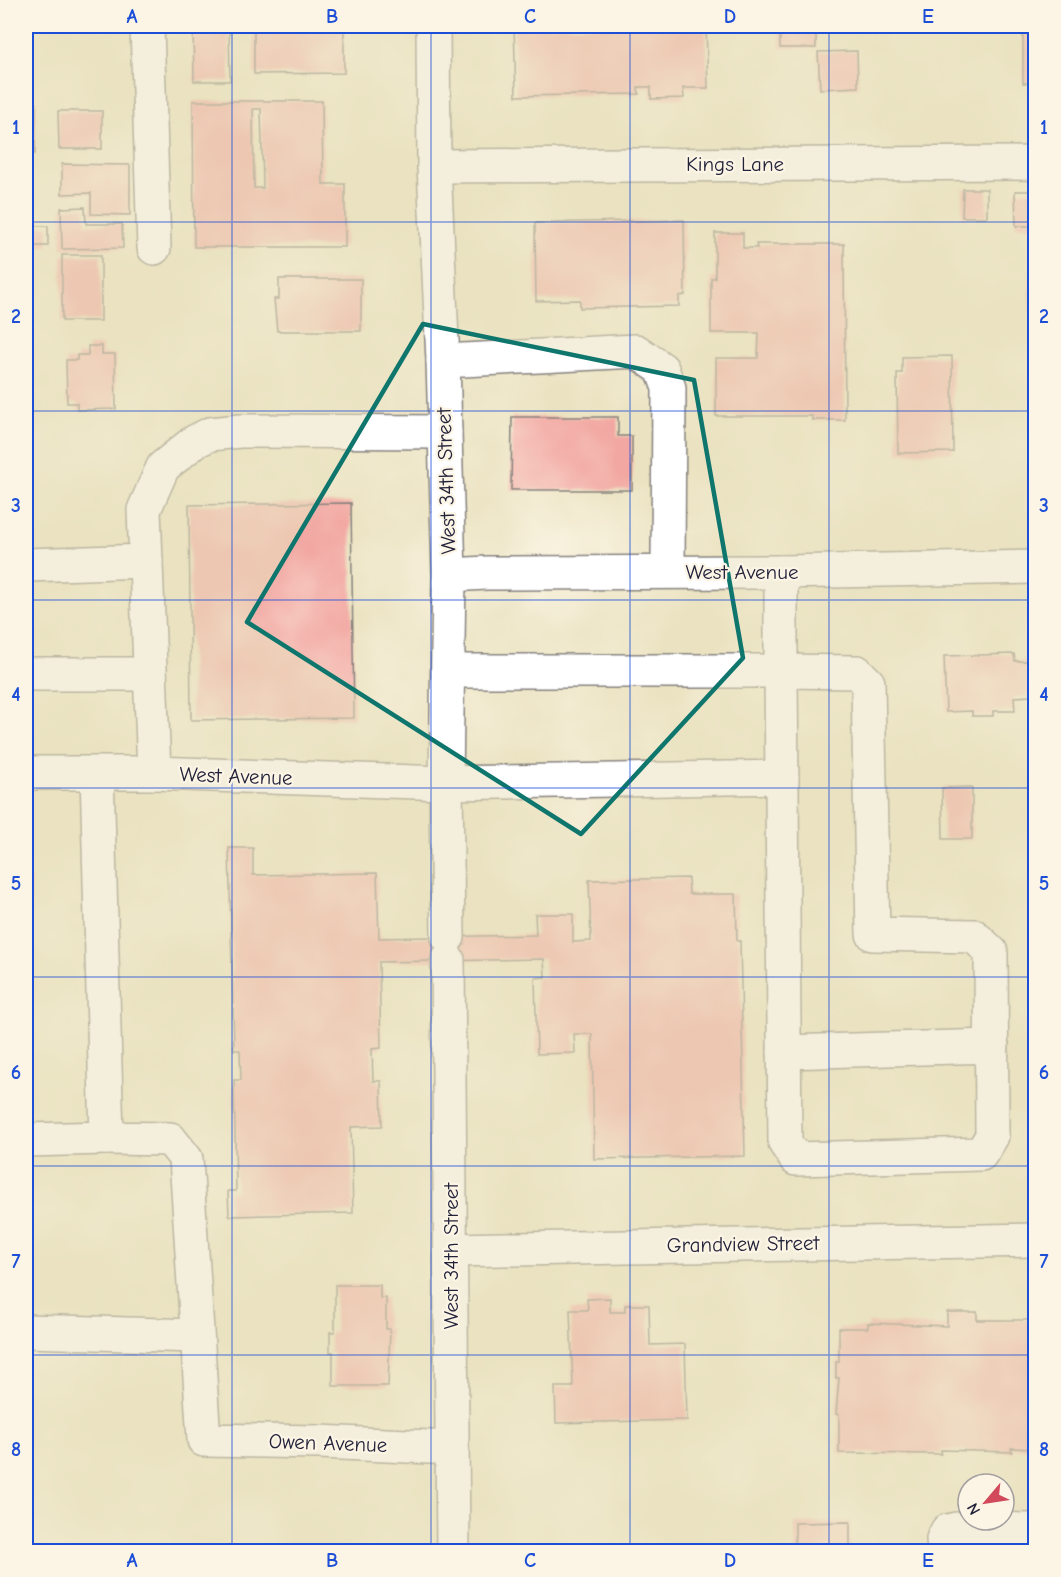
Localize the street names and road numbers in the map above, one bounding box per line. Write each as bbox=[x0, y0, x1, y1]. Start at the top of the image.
street label: Kings Lane bbox=[686, 152, 784, 176]
street label: West 34th Street bbox=[431, 406, 461, 555]
street label: West Avenue bbox=[685, 560, 799, 584]
street label: West Avenue bbox=[179, 762, 293, 790]
street label: West 34th Street bbox=[439, 1182, 463, 1329]
street label: Grandview Street bbox=[666, 1231, 821, 1257]
street label: Owen Avenue bbox=[268, 1429, 388, 1457]

